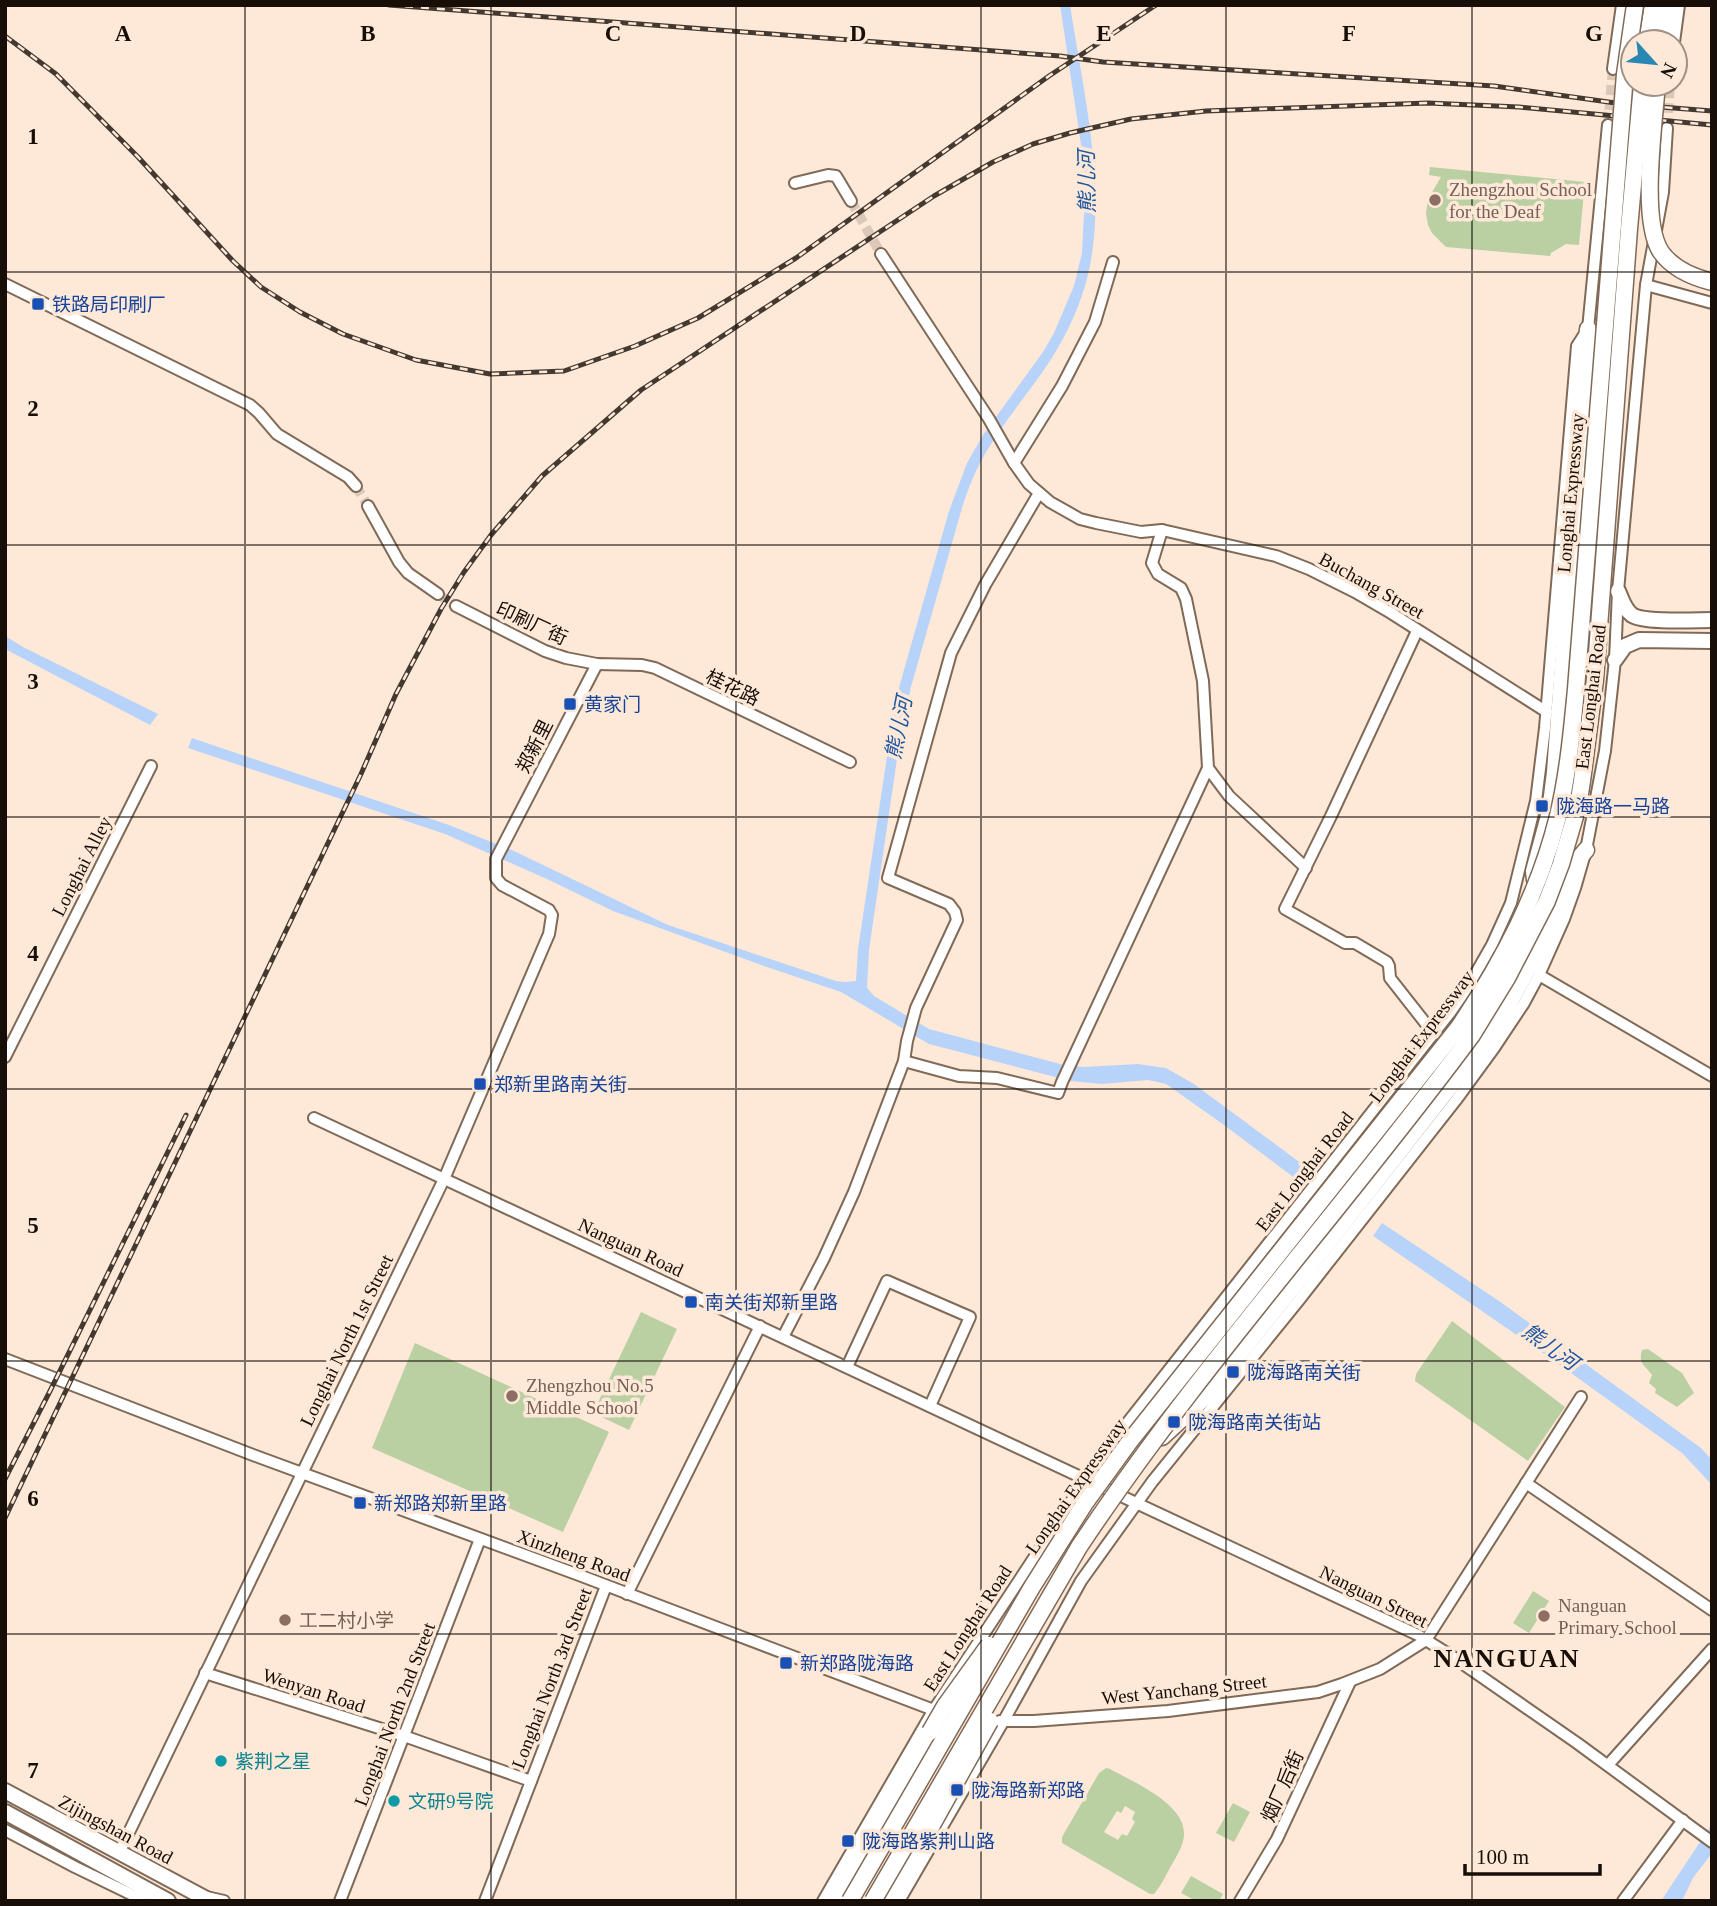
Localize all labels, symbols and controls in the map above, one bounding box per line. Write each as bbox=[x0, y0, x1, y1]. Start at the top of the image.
text: A bbox=[115, 21, 132, 46]
text: B bbox=[360, 21, 376, 46]
text: C bbox=[605, 21, 621, 46]
text: D bbox=[850, 21, 866, 46]
text: E bbox=[1096, 21, 1112, 46]
text: F bbox=[1342, 21, 1356, 46]
text: G bbox=[1585, 21, 1603, 46]
north arrow bbox=[1619, 28, 1689, 98]
text: N bbox=[1656, 60, 1681, 82]
text: 1 bbox=[27, 124, 39, 149]
water label: 熊儿河 bbox=[1074, 146, 1100, 214]
place label: Zhengzhou School for the Deaf bbox=[1449, 179, 1592, 222]
marker: Zhengzhou School for the Deaf bbox=[1427, 192, 1443, 208]
place label: 铁路局印刷厂 bbox=[52, 294, 166, 315]
marker: 铁路局印刷厂 bbox=[30, 296, 46, 312]
text: 2 bbox=[27, 396, 39, 421]
street label: Longhai Expressway bbox=[1553, 412, 1588, 574]
street label: Buchang Street bbox=[1316, 548, 1428, 623]
street label: 印刷厂街 bbox=[493, 598, 571, 649]
street label: East Longhai Road bbox=[1571, 623, 1610, 771]
street label: 桂花路 bbox=[703, 666, 763, 709]
text: 3 bbox=[27, 669, 39, 694]
water label: 熊儿河 bbox=[881, 691, 918, 761]
place label: 黄家门 bbox=[584, 694, 641, 715]
marker: 黄家门 bbox=[562, 696, 578, 712]
street label: 郑新里 bbox=[512, 716, 557, 776]
place label: 陇海路一马路 bbox=[1556, 796, 1670, 817]
marker: 陇海路一马路 bbox=[1534, 798, 1550, 814]
street label: Longhai Alley bbox=[47, 812, 116, 920]
text: 4 bbox=[27, 941, 39, 966]
street label: Longhai Expressway bbox=[1365, 966, 1478, 1106]
place label: 郑新里路南关街 bbox=[494, 1074, 627, 1095]
marker: 郑新里路南关街 bbox=[472, 1076, 488, 1092]
street label: East Longhai Road bbox=[1251, 1107, 1358, 1235]
text: 5 bbox=[27, 1213, 39, 1238]
street label: Nanguan Road bbox=[575, 1214, 687, 1281]
street label: Longhai North 1st Street bbox=[296, 1250, 397, 1429]
place label: 南关街郑新里路 bbox=[705, 1292, 838, 1313]
marker: 南关街郑新里路 bbox=[683, 1294, 699, 1310]
water label: 熊儿河 bbox=[1517, 1319, 1586, 1378]
place label: 陇海路南关街 bbox=[1247, 1362, 1361, 1383]
marker: 陇海路南关街 bbox=[1225, 1364, 1241, 1380]
place label: Zhengzhou No.5 Middle School bbox=[526, 1375, 654, 1418]
marker: Zhengzhou No.5 Middle School bbox=[504, 1388, 520, 1404]
place label: 陇海路南关街站 bbox=[1188, 1412, 1321, 1433]
street label: Longhai Expressway bbox=[1021, 1414, 1130, 1558]
marker: 陇海路南关街站 bbox=[1166, 1414, 1182, 1430]
text: 6 bbox=[27, 1486, 39, 1511]
place label: 新郑路郑新里路 bbox=[374, 1493, 507, 1514]
marker: 新郑路郑新里路 bbox=[352, 1495, 368, 1511]
street label: Xinzheng Road bbox=[514, 1525, 634, 1586]
street label: East Longhai Road bbox=[919, 1561, 1016, 1695]
street label: Nanguan Street bbox=[1316, 1561, 1432, 1632]
street label: Longhai North 3rd Street bbox=[507, 1584, 596, 1771]
place label: Nanguan Primary School bbox=[1558, 1595, 1677, 1638]
marker: Nanguan Primary School bbox=[1536, 1608, 1552, 1624]
place label: 工二村小学 bbox=[299, 1610, 394, 1631]
marker: 工二村小学 bbox=[277, 1612, 293, 1628]
street label: Longhai North 2nd Street bbox=[350, 1619, 439, 1809]
district label: NANGUAN bbox=[1434, 1644, 1580, 1673]
place label: 新郑路陇海路 bbox=[800, 1653, 914, 1674]
marker: 新郑路陇海路 bbox=[778, 1655, 794, 1671]
street label: Wenyan Road bbox=[260, 1664, 368, 1717]
street label: West Yanchang Street bbox=[1101, 1670, 1268, 1709]
street label: 烟厂后街 bbox=[1257, 1747, 1308, 1825]
place label: 紫荆之星 bbox=[235, 1751, 311, 1772]
marker: 紫荆之星 bbox=[213, 1753, 229, 1769]
text: 7 bbox=[27, 1758, 39, 1783]
place label: 陇海路新郑路 bbox=[971, 1780, 1085, 1801]
marker: 陇海路新郑路 bbox=[949, 1782, 965, 1798]
street label: Zijingshan Road bbox=[55, 1791, 177, 1869]
place label: 文研9号院 bbox=[408, 1791, 494, 1812]
marker: 文研9号院 bbox=[386, 1793, 402, 1809]
place label: 陇海路紫荆山路 bbox=[862, 1831, 995, 1852]
scale bar bbox=[1465, 1832, 1600, 1876]
marker: 陇海路紫荆山路 bbox=[840, 1833, 856, 1849]
text: 100 m bbox=[1476, 1845, 1529, 1869]

